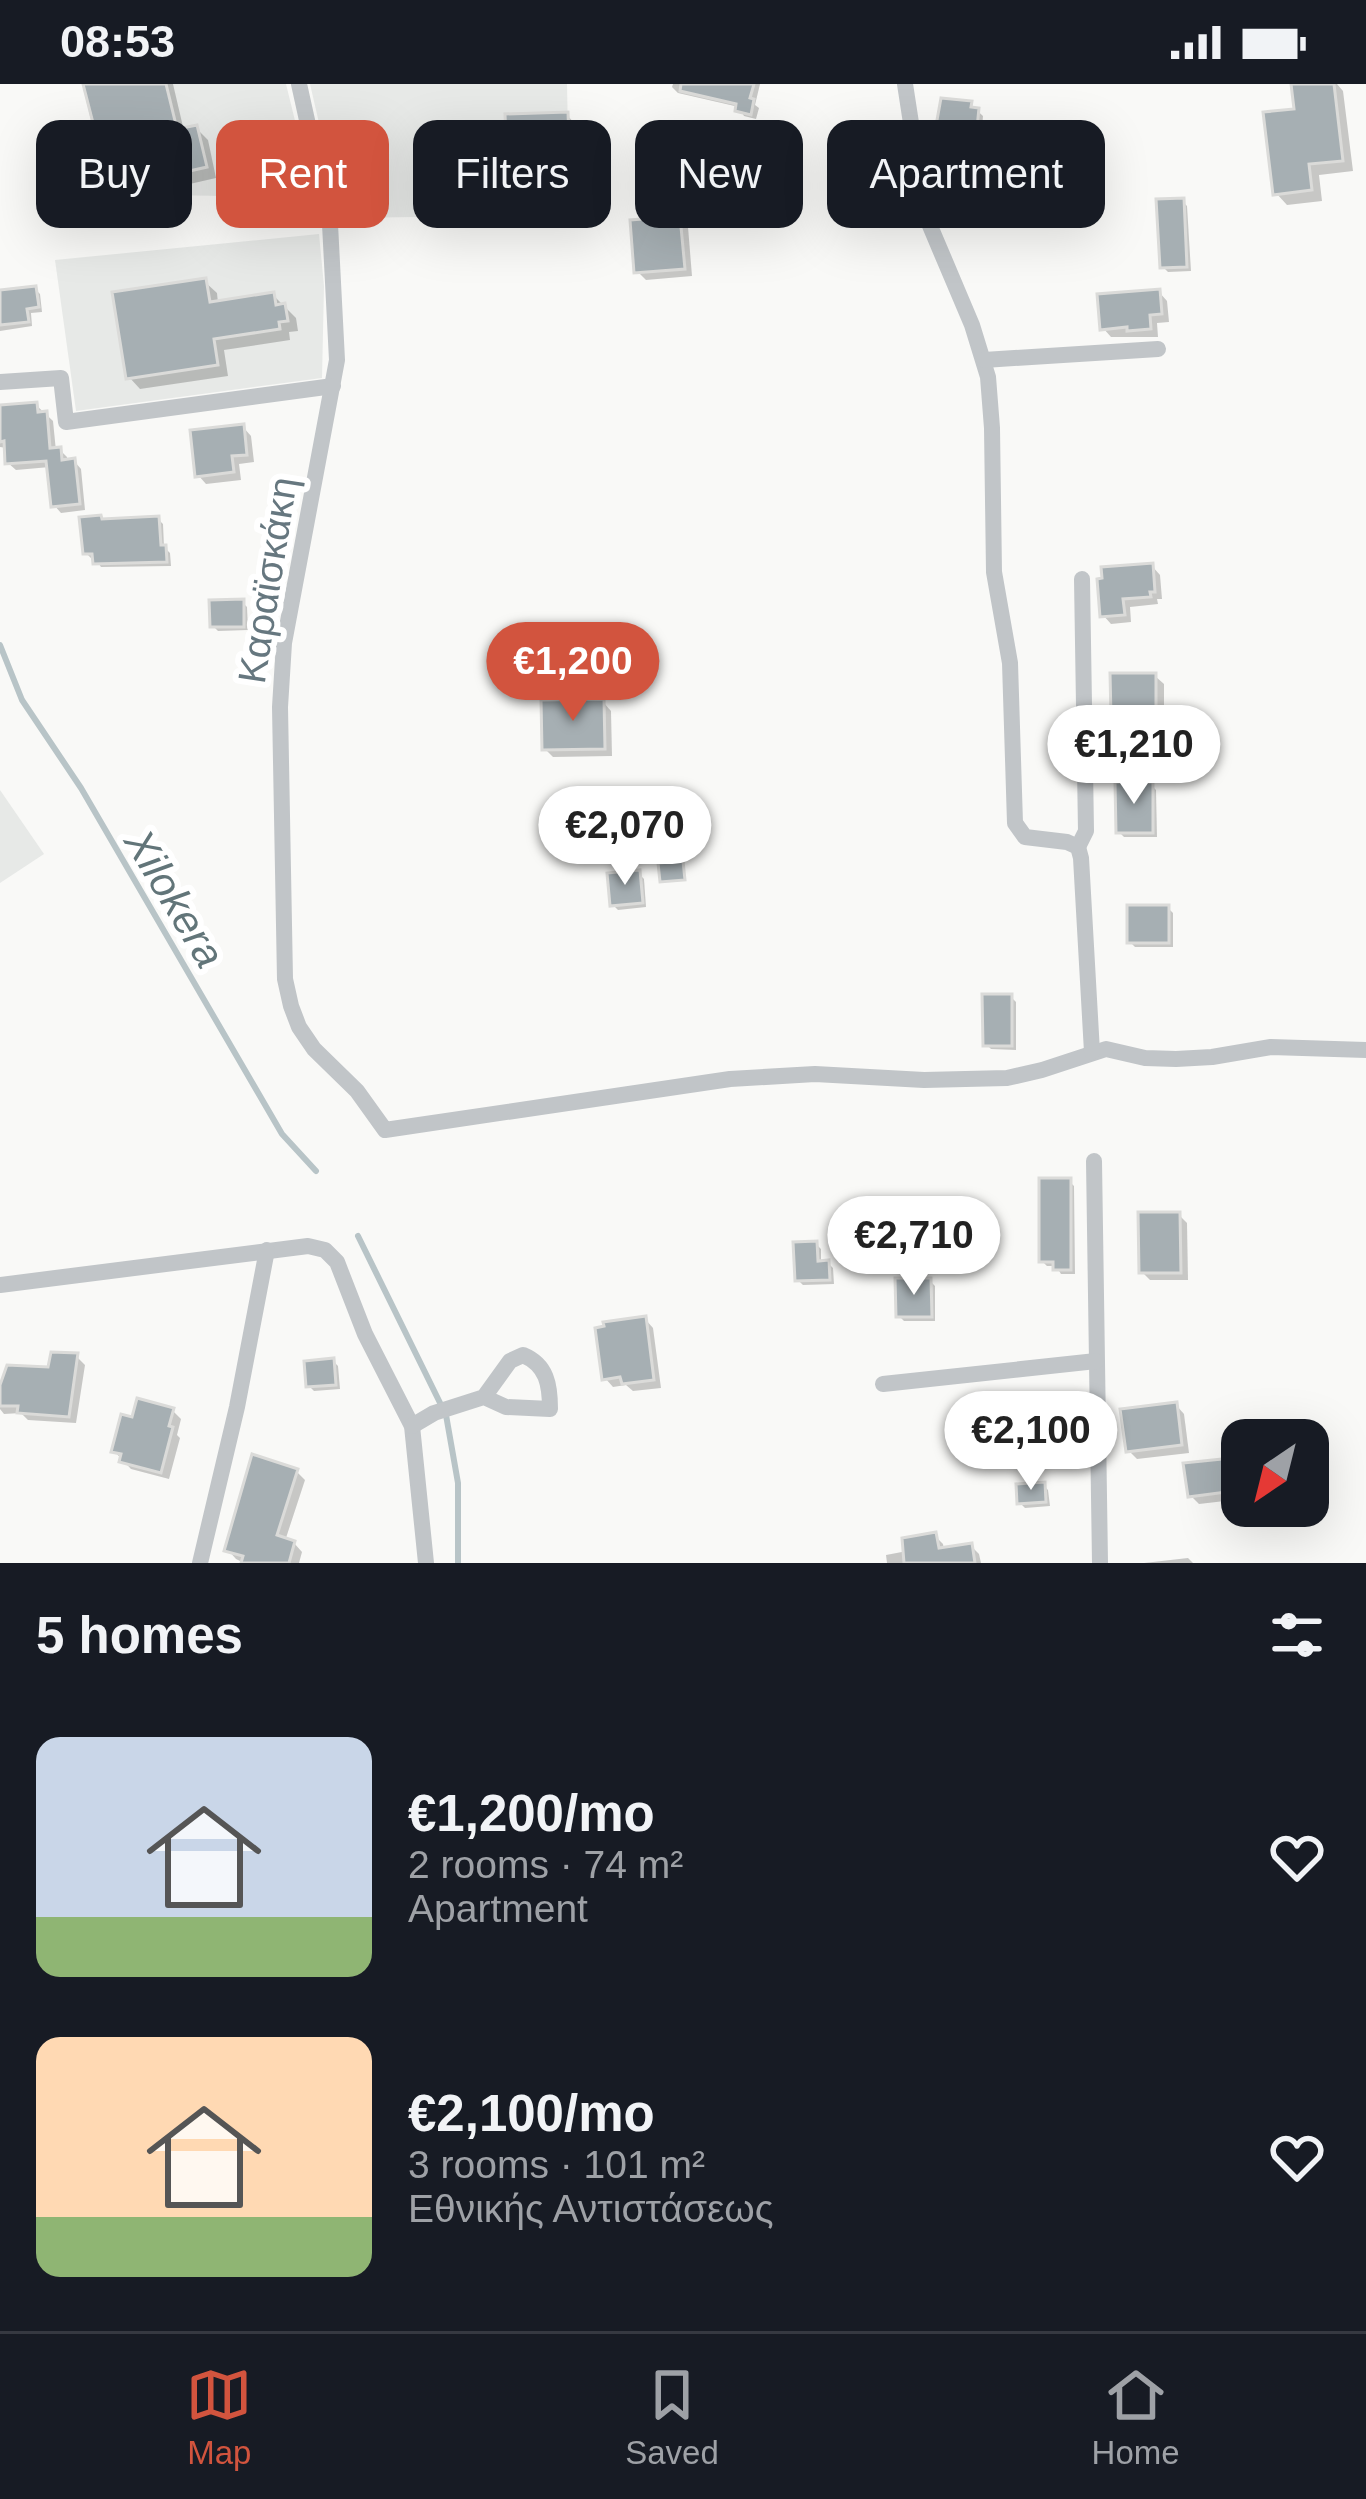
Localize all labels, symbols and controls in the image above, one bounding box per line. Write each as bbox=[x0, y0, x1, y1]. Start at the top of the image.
text: 08:53 bbox=[60, 16, 175, 67]
chip: Buy bbox=[36, 120, 192, 228]
chip: Rent bbox=[216, 120, 389, 228]
chip: Filters bbox=[413, 120, 611, 228]
chip: New bbox=[635, 120, 803, 228]
chip: Apartment bbox=[827, 120, 1105, 228]
street label: Καραϊσκάκη bbox=[230, 474, 305, 686]
pin: €1,200 bbox=[475, 622, 671, 724]
text: €1,200 bbox=[513, 639, 633, 682]
pin: €1,210 bbox=[1036, 705, 1232, 807]
text: €1,210 bbox=[1074, 722, 1194, 765]
pin: €2,070 bbox=[527, 786, 723, 888]
text: €2,070 bbox=[565, 803, 685, 846]
water label: Xilokera bbox=[115, 820, 234, 975]
pin: €2,710 bbox=[816, 1196, 1012, 1298]
text: €2,710 bbox=[854, 1213, 974, 1256]
pin: €2,100 bbox=[933, 1391, 1129, 1493]
text: €2,100 bbox=[971, 1408, 1091, 1451]
north arrow bbox=[1221, 1419, 1329, 1527]
map controls bbox=[1221, 1419, 1329, 1527]
icon: filters bbox=[1264, 1602, 1330, 1668]
text: 5 homes bbox=[36, 1607, 243, 1664]
icon: home bbox=[132, 1785, 276, 1929]
text: €1,200/mo bbox=[408, 1785, 655, 1842]
icon: heart bbox=[1264, 1824, 1330, 1890]
text: 2 rooms · 74 m² bbox=[408, 1843, 683, 1886]
text: Apartment bbox=[408, 1887, 588, 1930]
icon: home bbox=[132, 2085, 276, 2229]
text: €2,100/mo bbox=[408, 2085, 655, 2142]
icon: heart bbox=[1264, 2124, 1330, 2190]
text: 3 rooms · 101 m² bbox=[408, 2143, 705, 2186]
text: Εθνικής Αντιστάσεως bbox=[408, 2187, 774, 2230]
tab: Map bbox=[186, 2362, 252, 2472]
tab: Saved bbox=[625, 2362, 719, 2472]
tab: Home bbox=[1092, 2362, 1180, 2472]

